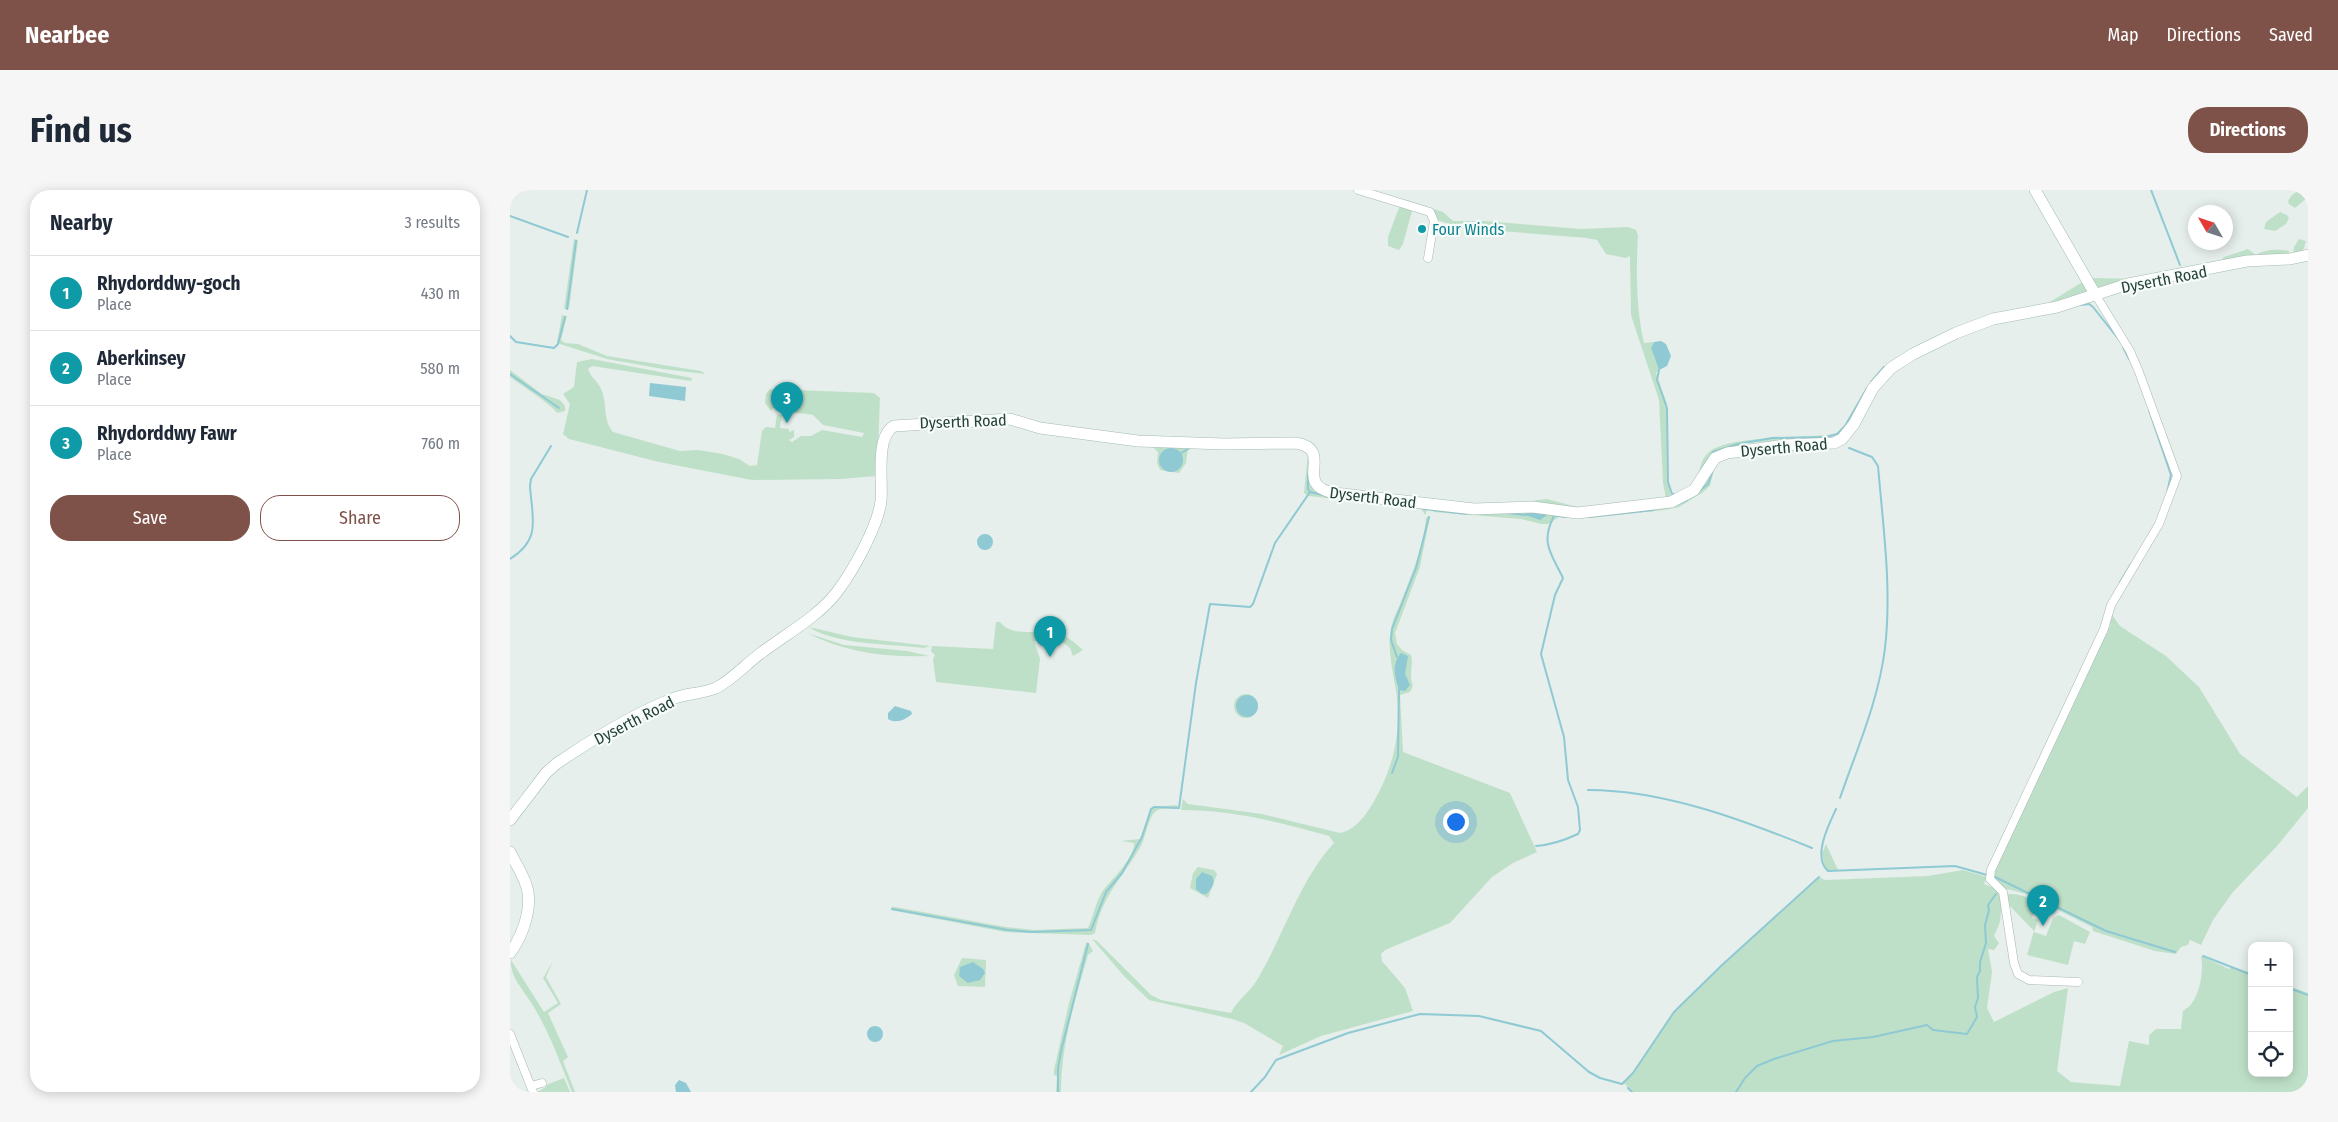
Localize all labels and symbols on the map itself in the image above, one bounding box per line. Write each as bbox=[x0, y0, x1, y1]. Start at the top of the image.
north arrow bbox=[2188, 205, 2233, 250]
place label: Four Winds bbox=[1432, 220, 1505, 239]
marker: Four Winds bbox=[1416, 223, 1428, 235]
street label: Dyserth Road bbox=[2119, 262, 2209, 297]
pin: 3 bbox=[771, 382, 803, 423]
street label: Dyserth Road bbox=[919, 410, 1007, 433]
street label: Dyserth Road bbox=[1740, 434, 1828, 461]
street label: Dyserth Road bbox=[1328, 483, 1417, 512]
pin: 1 bbox=[1034, 616, 1066, 657]
street label: Dyserth Road bbox=[591, 692, 677, 749]
your location bbox=[1443, 809, 1469, 835]
pin: 2 bbox=[2027, 885, 2059, 926]

